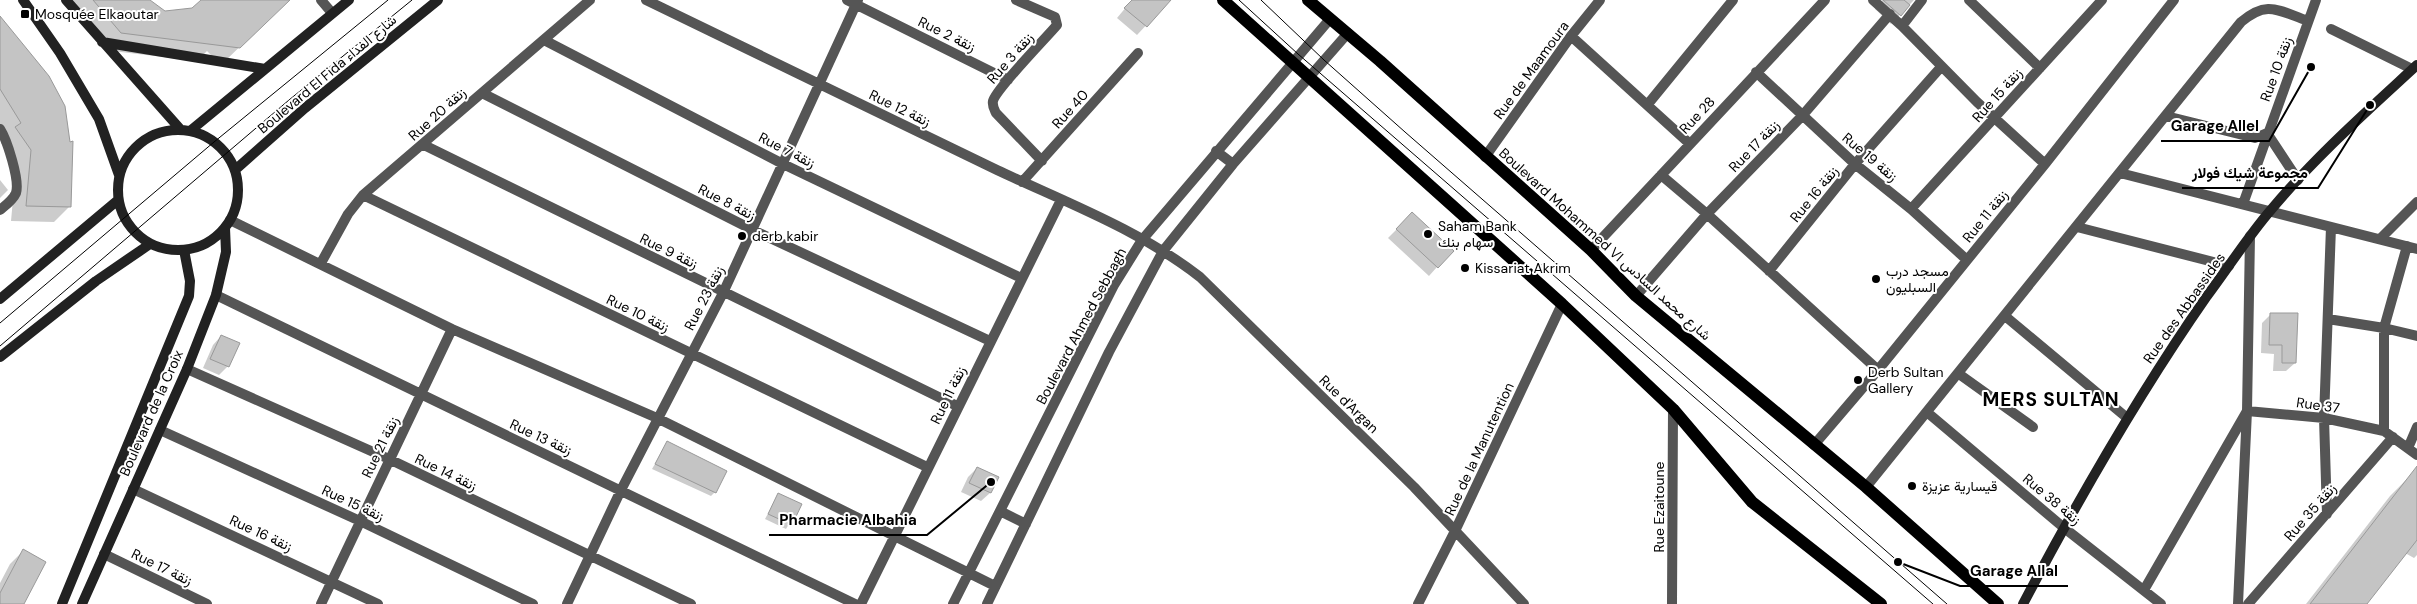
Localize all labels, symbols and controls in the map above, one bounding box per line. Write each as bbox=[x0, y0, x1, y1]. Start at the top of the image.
place label: Mosquée Elkaoutar bbox=[35, 5, 159, 23]
marker: Mosquée Elkaoutar bbox=[19, 8, 31, 20]
street label: Boulevard El Fida شارع الفداء bbox=[254, 11, 401, 139]
street label: Rue 2 زنقة bbox=[915, 12, 979, 56]
street label: Rue de Maamoura bbox=[1489, 17, 1573, 123]
street label: Rue 3 زنقة bbox=[983, 29, 1037, 87]
street label: Rue 10 زنقة bbox=[2256, 34, 2296, 104]
street label: Rue 15 زنقة bbox=[1968, 64, 2026, 126]
street label: Rue 20 زنقة bbox=[404, 83, 470, 145]
street label: Rue 12 زنقة bbox=[866, 85, 934, 131]
street label: Rue 40 bbox=[1048, 86, 1092, 132]
street label: Rue 28 bbox=[1675, 93, 1719, 137]
callout: Garage Allel bbox=[2161, 111, 2269, 141]
street label: Rue 17 زنقة bbox=[1725, 116, 1783, 176]
text: Garage Allel bbox=[2171, 116, 2259, 136]
street label: Rue 7 زنقة bbox=[756, 128, 819, 172]
street label: Rue 19 زنقة bbox=[1839, 129, 1902, 186]
street label: Boulevard Mohammed VI شارع محمد السادس bbox=[1494, 144, 1715, 346]
callout: مجموعة شيك فولار bbox=[2182, 158, 2318, 188]
street label: Rue 16 زنقة bbox=[1786, 162, 1842, 226]
text: مجموعة شيك فولار bbox=[2191, 163, 2308, 183]
street label: Rue 8 زنقة bbox=[695, 180, 759, 224]
street label: Rue 11 زنقة bbox=[1958, 186, 2012, 246]
place label: Saham Bank سهام بنك bbox=[1438, 217, 1517, 251]
place label: derb kabir bbox=[752, 227, 818, 245]
marker: Saham Bank سهام بنك bbox=[1422, 228, 1434, 240]
street label: Rue 9 زنقة bbox=[637, 229, 701, 273]
marker: derb kabir bbox=[736, 230, 748, 242]
street label: Boulevard Ahmed Sebbagh bbox=[1032, 245, 1130, 407]
street label: Rue des Abbassides bbox=[2139, 249, 2229, 367]
place label: Kissariat Akrim bbox=[1475, 259, 1571, 277]
street label: Rue 23 زنقة bbox=[680, 262, 728, 333]
marker: Kissariat Akrim bbox=[1459, 262, 1471, 274]
place label: مسجد درب السبليون bbox=[1886, 262, 1949, 296]
marker: مسجد درب السبليون bbox=[1870, 273, 1882, 285]
street label: Rue 10 زنقة bbox=[604, 290, 673, 336]
street label: Boulevard de la Croix bbox=[115, 347, 187, 479]
street label: Rue 11 زنقة bbox=[926, 363, 970, 427]
place label: Derb Sultan Gallery bbox=[1868, 363, 1944, 397]
street label: Rue d'Argan bbox=[1315, 371, 1383, 437]
marker: Derb Sultan Gallery bbox=[1852, 374, 1864, 386]
street label: Rue de la Manutention bbox=[1440, 380, 1518, 518]
district label: MERS SULTAN bbox=[1983, 387, 2120, 412]
street label: Rue 37 bbox=[2295, 393, 2341, 417]
street label: Rue 21 زنقة bbox=[357, 413, 403, 481]
street label: Rue 13 زنقة bbox=[507, 415, 575, 459]
street label: Rue 14 زنقة bbox=[412, 449, 480, 495]
street label: Rue Ezaitoune bbox=[1650, 461, 1668, 552]
street label: Rue 38 زنقة bbox=[2019, 469, 2085, 529]
place label: قيسارية عزيزة bbox=[1922, 477, 1997, 495]
street label: Rue 35 زنقة bbox=[2280, 479, 2340, 545]
marker: قيسارية عزيزة bbox=[1906, 480, 1918, 492]
street label: Rue 15 زنقة bbox=[319, 481, 387, 525]
callout: Pharmacie Albahia bbox=[769, 505, 927, 535]
text: Pharmacie Albahia bbox=[779, 510, 917, 530]
street label: Rue 16 زنقة bbox=[227, 511, 295, 555]
street label: Rue 17 زنقة bbox=[129, 545, 196, 590]
callout: Garage Allal bbox=[1960, 556, 2068, 586]
text: Garage Allal bbox=[1970, 561, 2058, 581]

